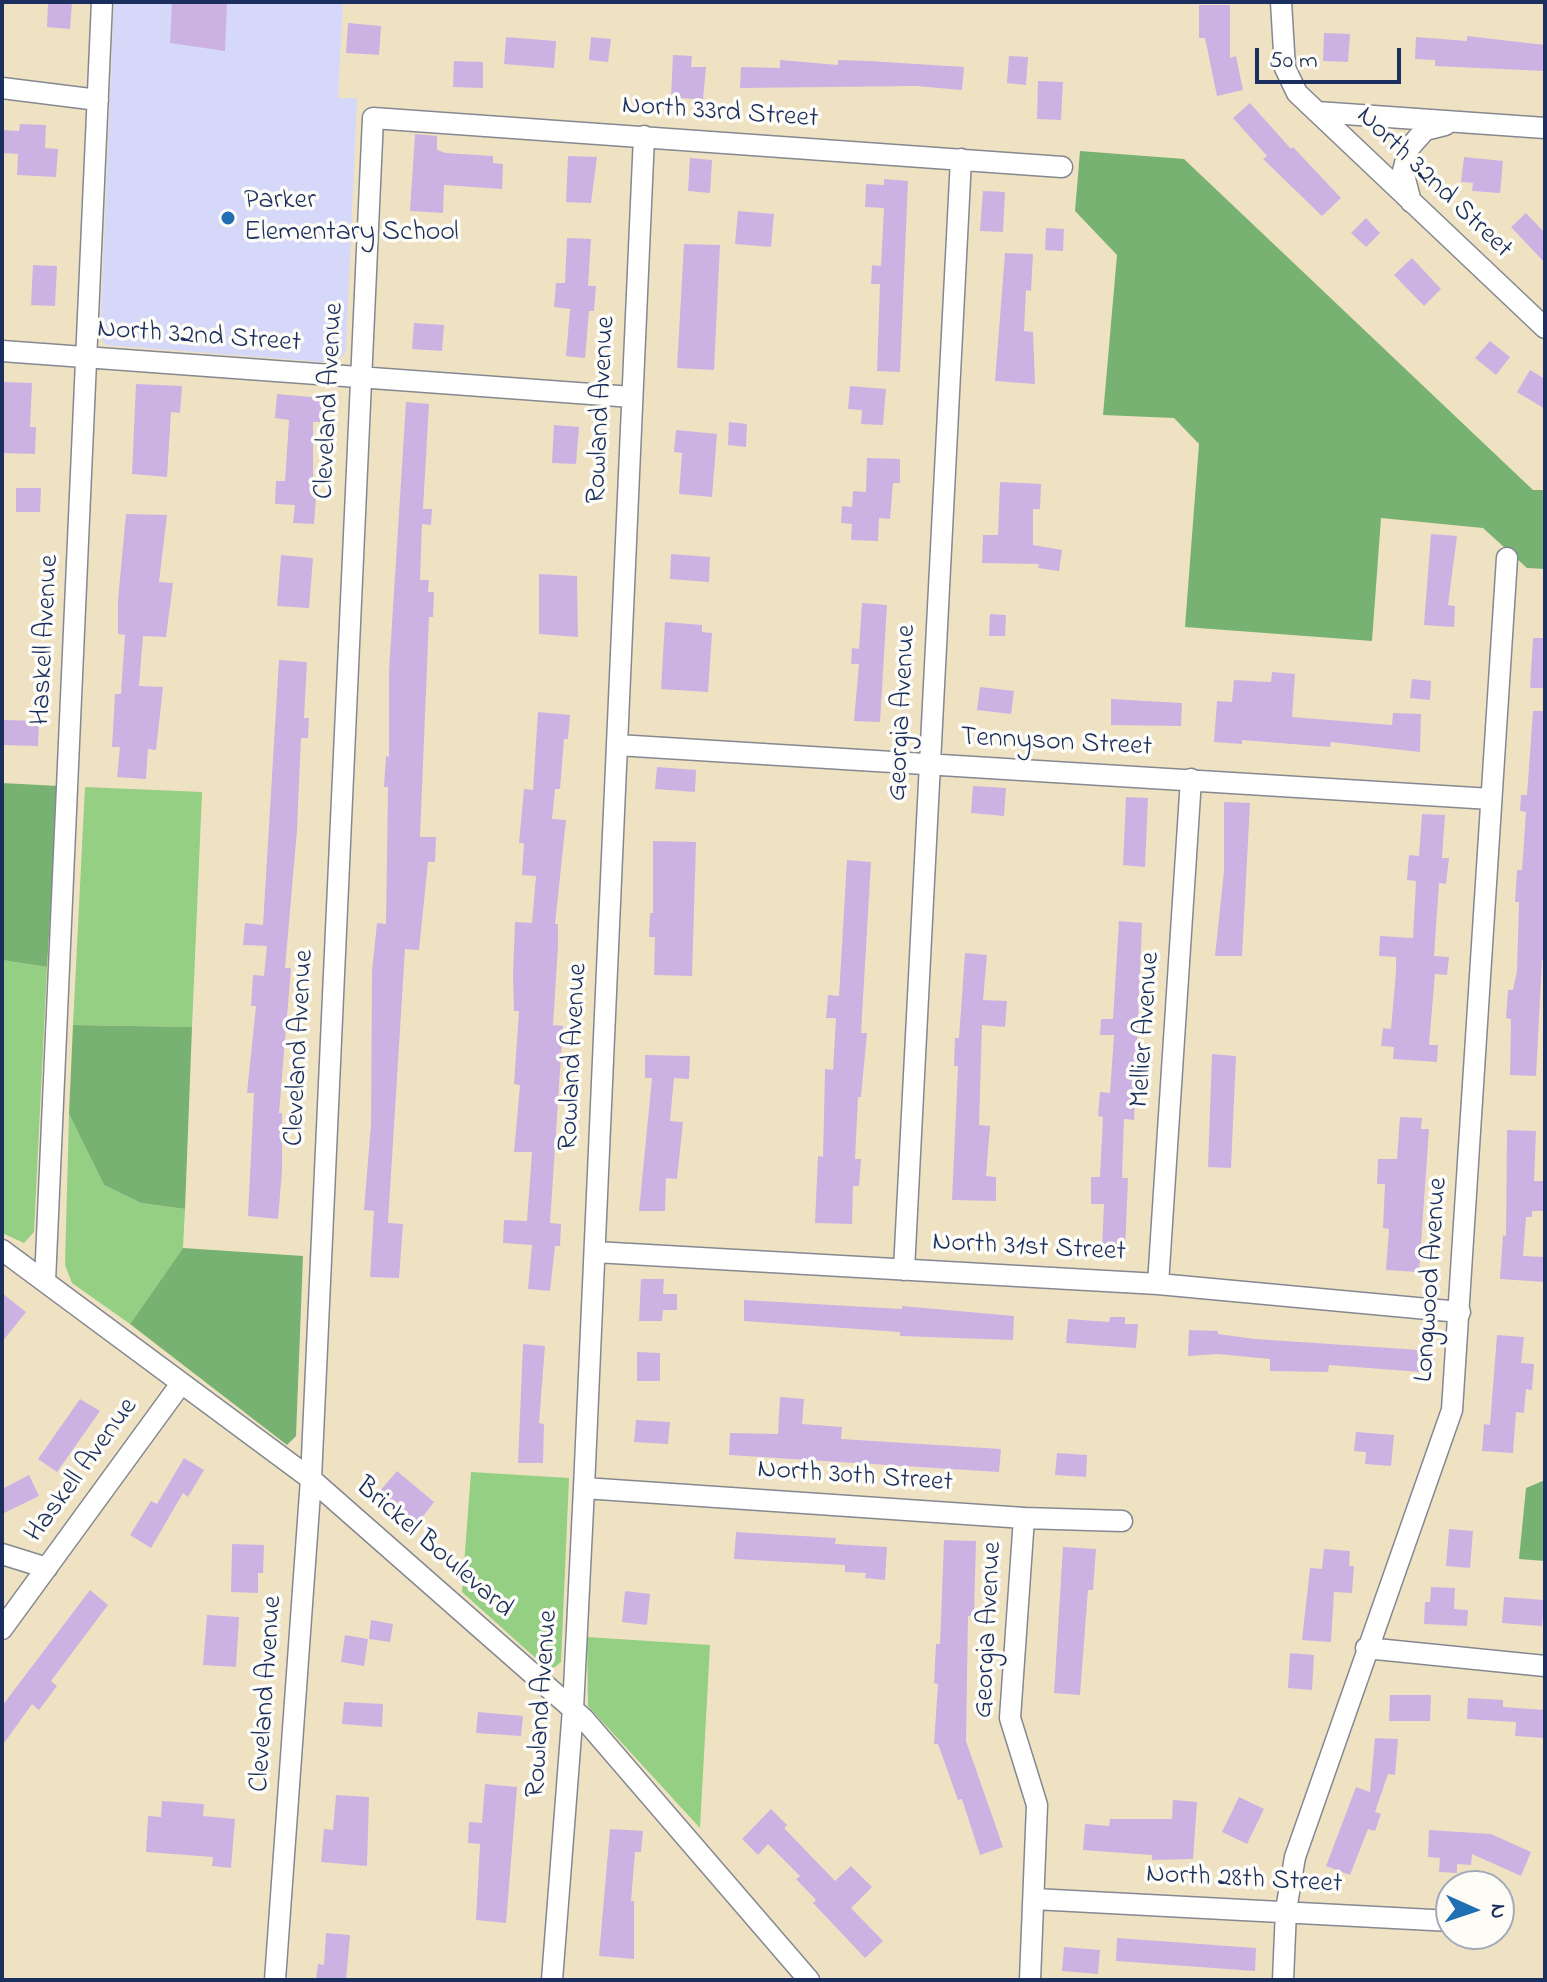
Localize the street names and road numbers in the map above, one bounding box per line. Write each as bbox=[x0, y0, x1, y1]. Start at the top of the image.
street label: North 33rd Street bbox=[621, 90, 819, 138]
street label: North 32nd Street bbox=[1348, 101, 1518, 267]
street label: Cleveland Avenue bbox=[309, 302, 353, 500]
street label: North 32nd Street bbox=[96, 314, 302, 362]
street label: Rowland Avenue bbox=[581, 315, 625, 505]
street label: Haskell Avenue bbox=[26, 554, 68, 726]
street label: Georgia Avenue bbox=[883, 624, 925, 802]
street label: Tennyson Street bbox=[959, 722, 1153, 766]
street label: Cleveland Avenue bbox=[279, 949, 323, 1147]
street label: Mellier Avenue bbox=[1125, 951, 1169, 1109]
street label: Rowland Avenue bbox=[553, 962, 597, 1152]
street label: Longwood Avenue bbox=[1409, 1177, 1457, 1383]
street label: North 31st Street bbox=[931, 1227, 1127, 1271]
street label: Haskell Avenue bbox=[19, 1392, 147, 1550]
street label: North 30th Street bbox=[756, 1454, 954, 1502]
street label: Brickel Boulevard bbox=[347, 1471, 519, 1627]
street label: Georgia Avenue bbox=[969, 1541, 1011, 1719]
street label: Cleveland Avenue bbox=[244, 1595, 292, 1793]
street label: Rowland Avenue bbox=[521, 1609, 567, 1799]
street label: North 28th Street bbox=[1145, 1859, 1343, 1903]

